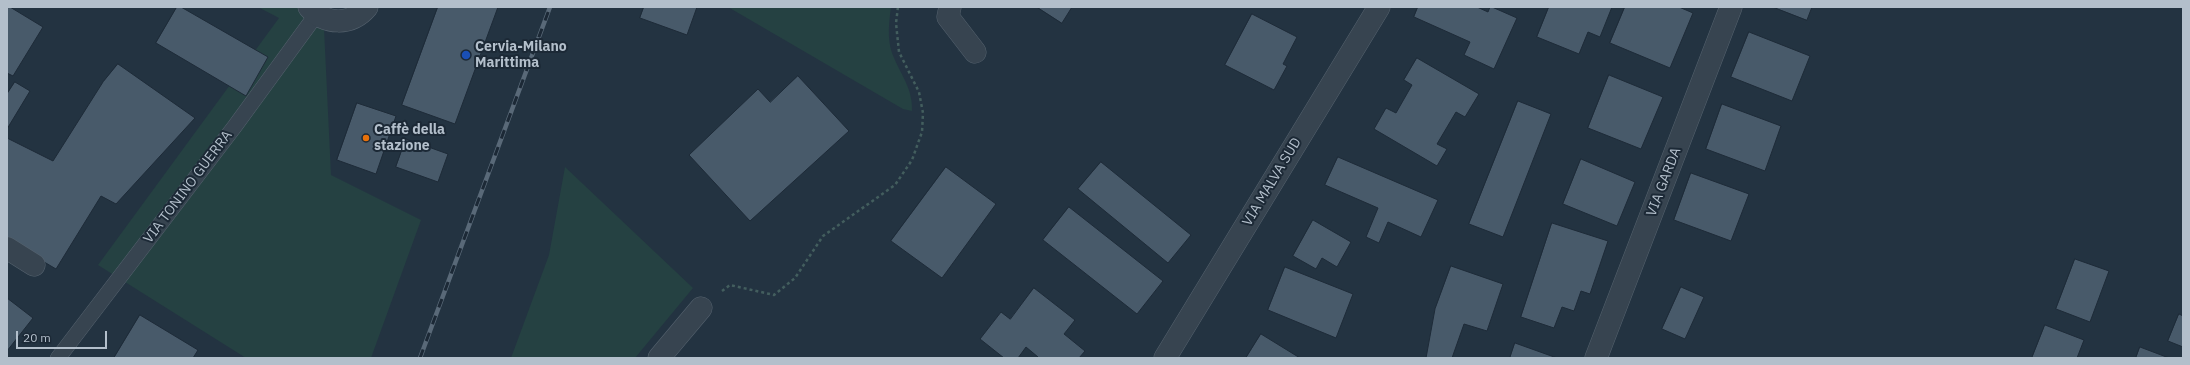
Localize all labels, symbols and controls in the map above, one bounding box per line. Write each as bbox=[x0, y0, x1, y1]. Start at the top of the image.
place label: Cervia-Milano Marittima bbox=[475, 39, 567, 72]
marker: Cervia-Milano Marittima bbox=[460, 49, 472, 61]
place label: Caffè della stazione bbox=[374, 122, 445, 154]
street label: VIA TONINO GUERRA bbox=[140, 127, 236, 247]
marker: Caffè della stazione bbox=[361, 133, 371, 143]
street label: VIA MALVA SUD bbox=[1239, 135, 1305, 229]
street label: VIA GARDA bbox=[1643, 145, 1685, 219]
scale bar bbox=[18, 323, 109, 349]
text: 20 m bbox=[23, 330, 51, 345]

